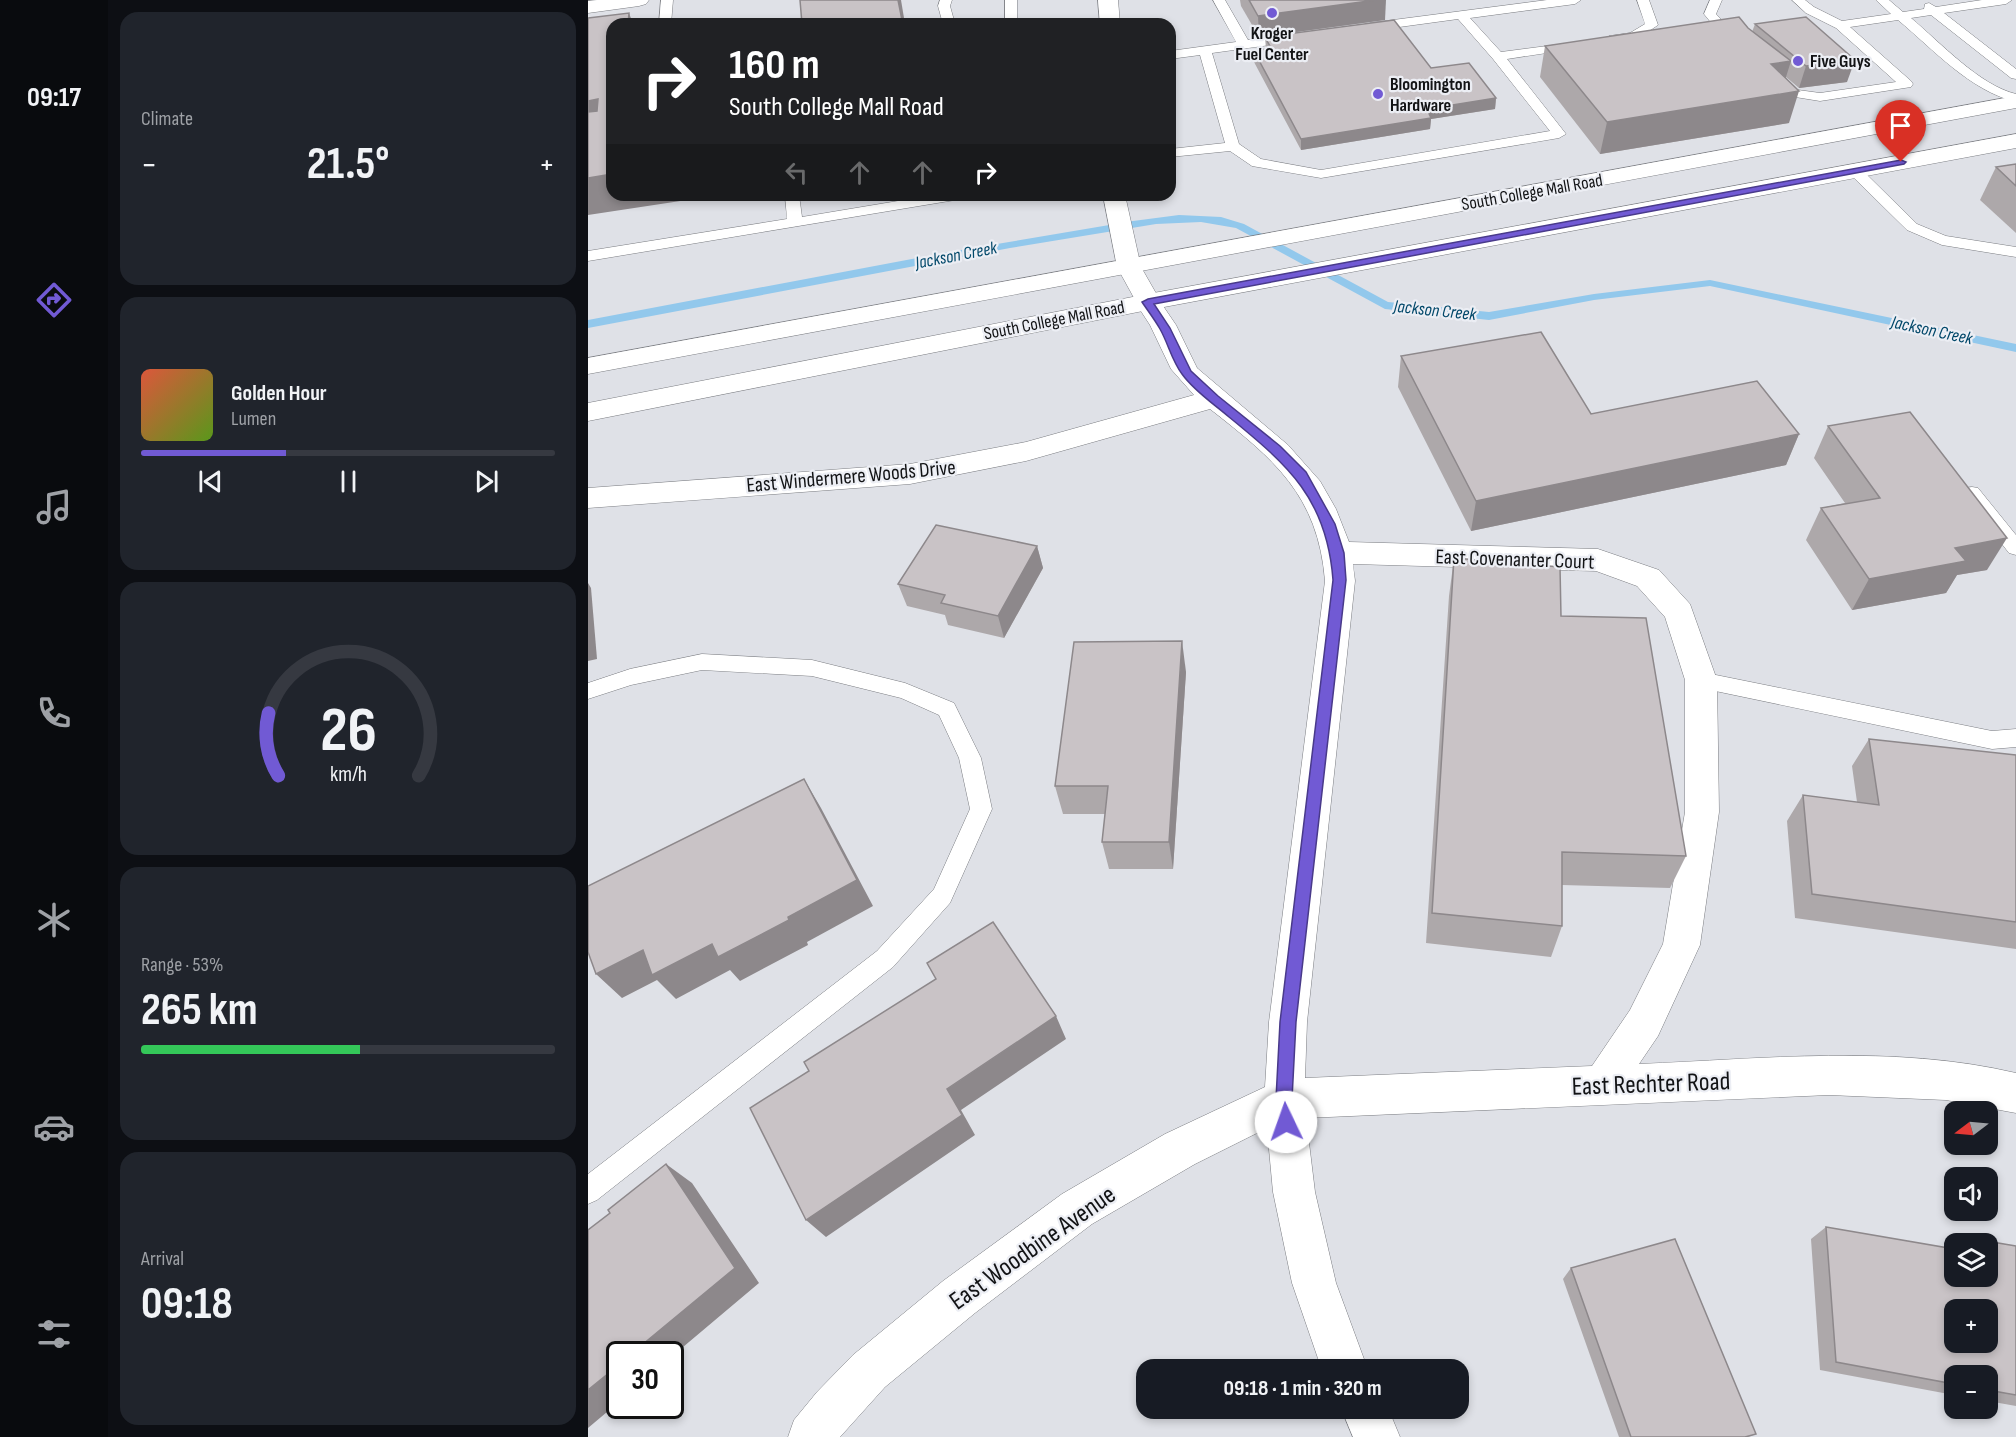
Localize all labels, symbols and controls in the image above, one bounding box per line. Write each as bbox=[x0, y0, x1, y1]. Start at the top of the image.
marker: Kroger Fuel Center bbox=[1265, 6, 1279, 20]
place label: Kroger Fuel Center bbox=[1235, 23, 1309, 65]
text: 160 m bbox=[729, 40, 820, 91]
icon: right bbox=[630, 42, 708, 120]
place label: Five Guys bbox=[1810, 51, 1871, 72]
marker: Five Guys bbox=[1791, 54, 1805, 68]
place label: Bloomington Hardware bbox=[1390, 74, 1471, 116]
text: 09:17 bbox=[27, 82, 81, 114]
marker: Bloomington Hardware bbox=[1371, 87, 1385, 101]
text: South College Mall Road bbox=[729, 91, 944, 123]
pin bbox=[1875, 100, 1926, 162]
text: Climate bbox=[141, 107, 193, 131]
icon: arrive bbox=[1884, 109, 1917, 142]
text: 21.5° bbox=[307, 137, 389, 192]
text: − bbox=[141, 145, 157, 185]
text: + bbox=[539, 145, 555, 185]
icon: left bbox=[780, 156, 813, 189]
icon: ahead bbox=[843, 156, 876, 189]
icon: ahead bbox=[906, 156, 939, 189]
icon: right bbox=[969, 156, 1002, 189]
street label: South College Mall Road bbox=[1460, 170, 1604, 215]
water label: Jackson Creek bbox=[913, 237, 1000, 274]
icon: directions bbox=[33, 279, 75, 321]
water label: Jackson Creek bbox=[1392, 296, 1478, 325]
street label: South College Mall Road bbox=[982, 297, 1126, 344]
water label: Jackson Creek bbox=[1888, 311, 1976, 350]
text: Golden Hour bbox=[231, 380, 327, 407]
text: Lumen bbox=[231, 407, 276, 431]
street label: East Windermere Woods Drive bbox=[745, 455, 957, 498]
icon: previous bbox=[194, 465, 227, 498]
icon: pause bbox=[332, 465, 365, 498]
icon: next bbox=[470, 465, 503, 498]
icon: music bbox=[33, 486, 75, 528]
street label: East Covenanter Court bbox=[1435, 544, 1595, 575]
icon: phone bbox=[33, 692, 75, 734]
text: 26 bbox=[320, 694, 376, 769]
text: km/h bbox=[329, 762, 367, 787]
icon: climate bbox=[33, 899, 75, 941]
text: Range · 53% bbox=[141, 953, 223, 977]
text: 265 km bbox=[141, 983, 258, 1038]
street label: East Rechter Road bbox=[1571, 1066, 1731, 1103]
position arrow bbox=[1254, 1090, 1318, 1154]
north arrow bbox=[1944, 1101, 1998, 1155]
map controls bbox=[1944, 1101, 1998, 1419]
icon: car bbox=[33, 1106, 75, 1148]
button: sound bbox=[1944, 1167, 1998, 1221]
street label: East Woodbine Avenue bbox=[944, 1179, 1122, 1317]
button: layers bbox=[1944, 1233, 1998, 1287]
text: Arrival bbox=[141, 1247, 184, 1271]
text: 09:18 bbox=[141, 1277, 233, 1332]
button: + bbox=[1944, 1299, 1998, 1353]
icon: filters bbox=[33, 1313, 75, 1355]
speed limit sign: 30 bbox=[606, 1341, 684, 1419]
button: − bbox=[1944, 1365, 1998, 1419]
text: 09:18 · 1 min · 320 m bbox=[1224, 1375, 1381, 1402]

